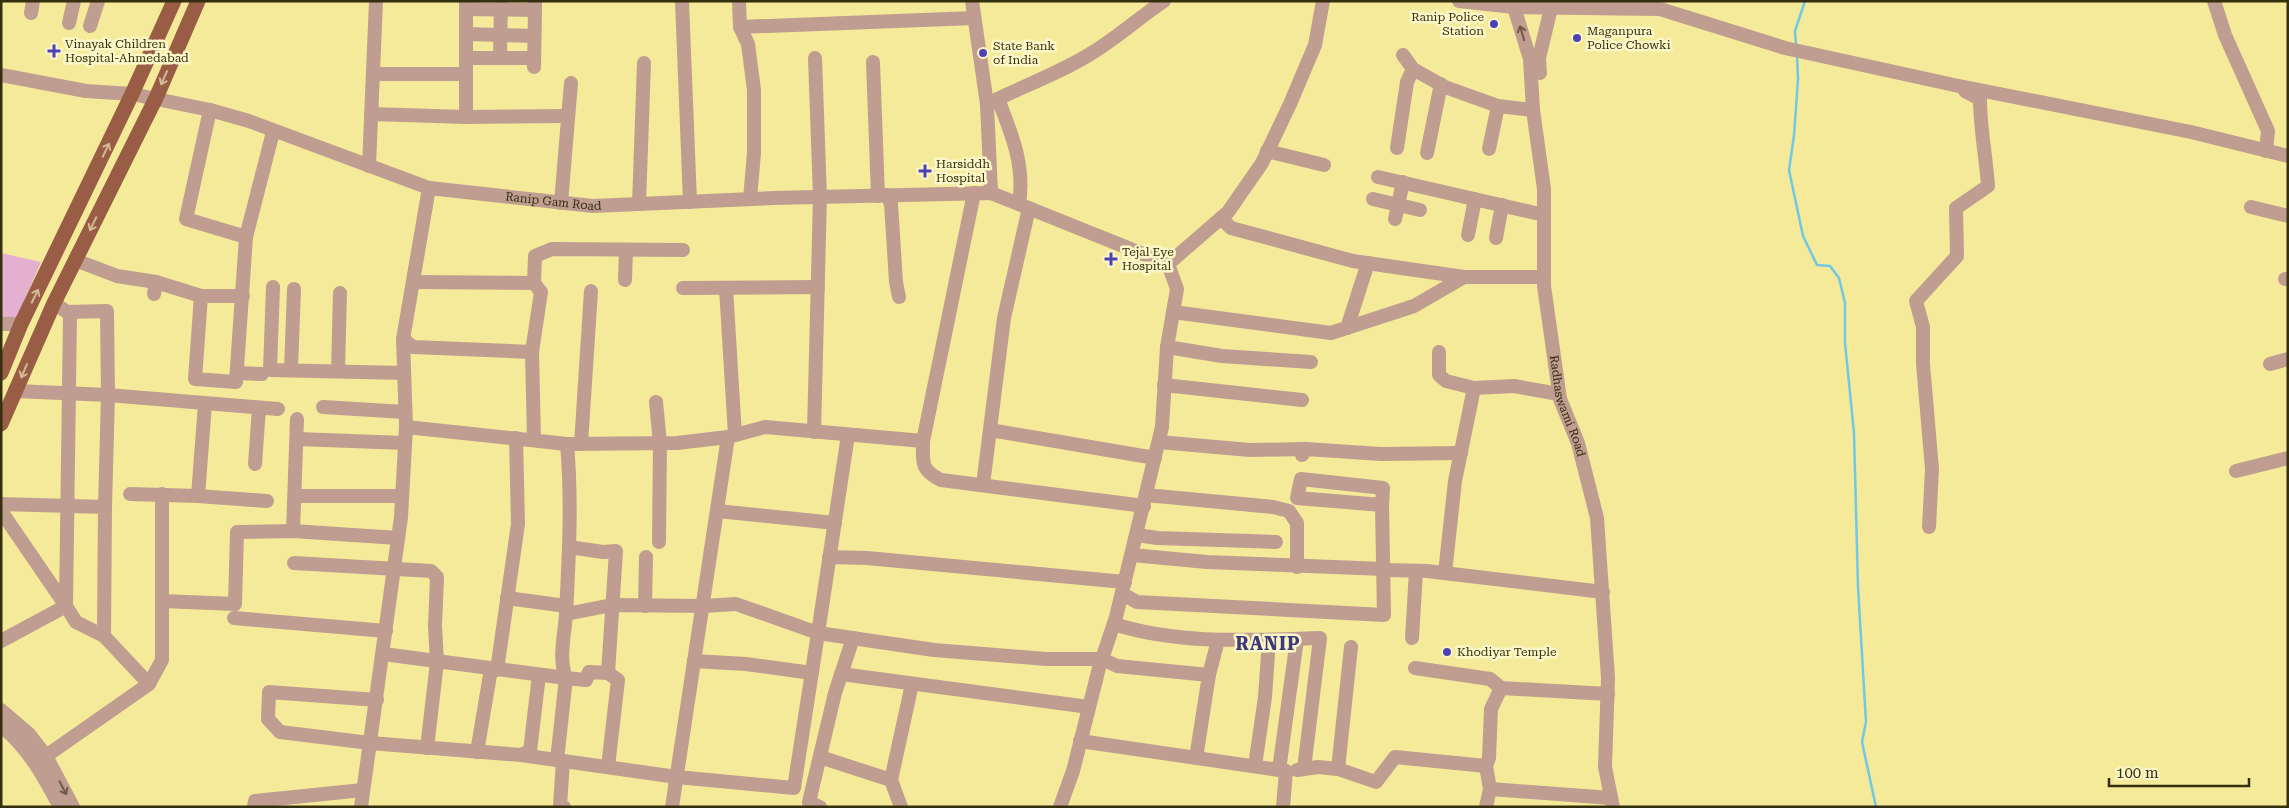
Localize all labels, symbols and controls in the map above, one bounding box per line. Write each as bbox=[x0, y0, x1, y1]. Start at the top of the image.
place label: Ranip Police Station bbox=[1411, 10, 1484, 38]
marker: Ranip Police Station bbox=[1488, 18, 1500, 30]
place label: Maganpura Police Chowki bbox=[1587, 24, 1671, 52]
one-way arrow bbox=[1517, 26, 1527, 42]
marker: Maganpura Police Chowki bbox=[1571, 32, 1583, 44]
place label: Vinayak Children Hospital-Ahmedabad bbox=[65, 37, 189, 65]
place label: State Bank of India bbox=[993, 39, 1055, 67]
marker: Vinayak Children Hospital-Ahmedabad bbox=[47, 44, 61, 58]
marker: State Bank of India bbox=[977, 47, 989, 59]
one-way arrow bbox=[159, 70, 169, 85]
one-way arrow bbox=[102, 143, 111, 158]
place label: Harsiddh Hospital bbox=[936, 157, 990, 185]
marker: Harsiddh Hospital bbox=[918, 164, 932, 178]
street label: Ranip Gam Road bbox=[505, 189, 602, 213]
one-way arrow bbox=[88, 216, 97, 231]
place label: Tejal Eye Hospital bbox=[1122, 245, 1174, 273]
marker: Tejal Eye Hospital bbox=[1104, 252, 1118, 266]
one-way arrow bbox=[31, 289, 40, 304]
street label: Radhaswami Road bbox=[1547, 354, 1588, 459]
one-way arrow bbox=[19, 363, 29, 378]
district label: RANIP bbox=[1236, 633, 1300, 654]
place label: Khodiyar Temple bbox=[1457, 645, 1557, 659]
marker: Khodiyar Temple bbox=[1441, 646, 1453, 658]
scale bar bbox=[2109, 756, 2249, 788]
text: 100 m bbox=[2116, 764, 2159, 782]
one-way arrow bbox=[59, 780, 68, 795]

